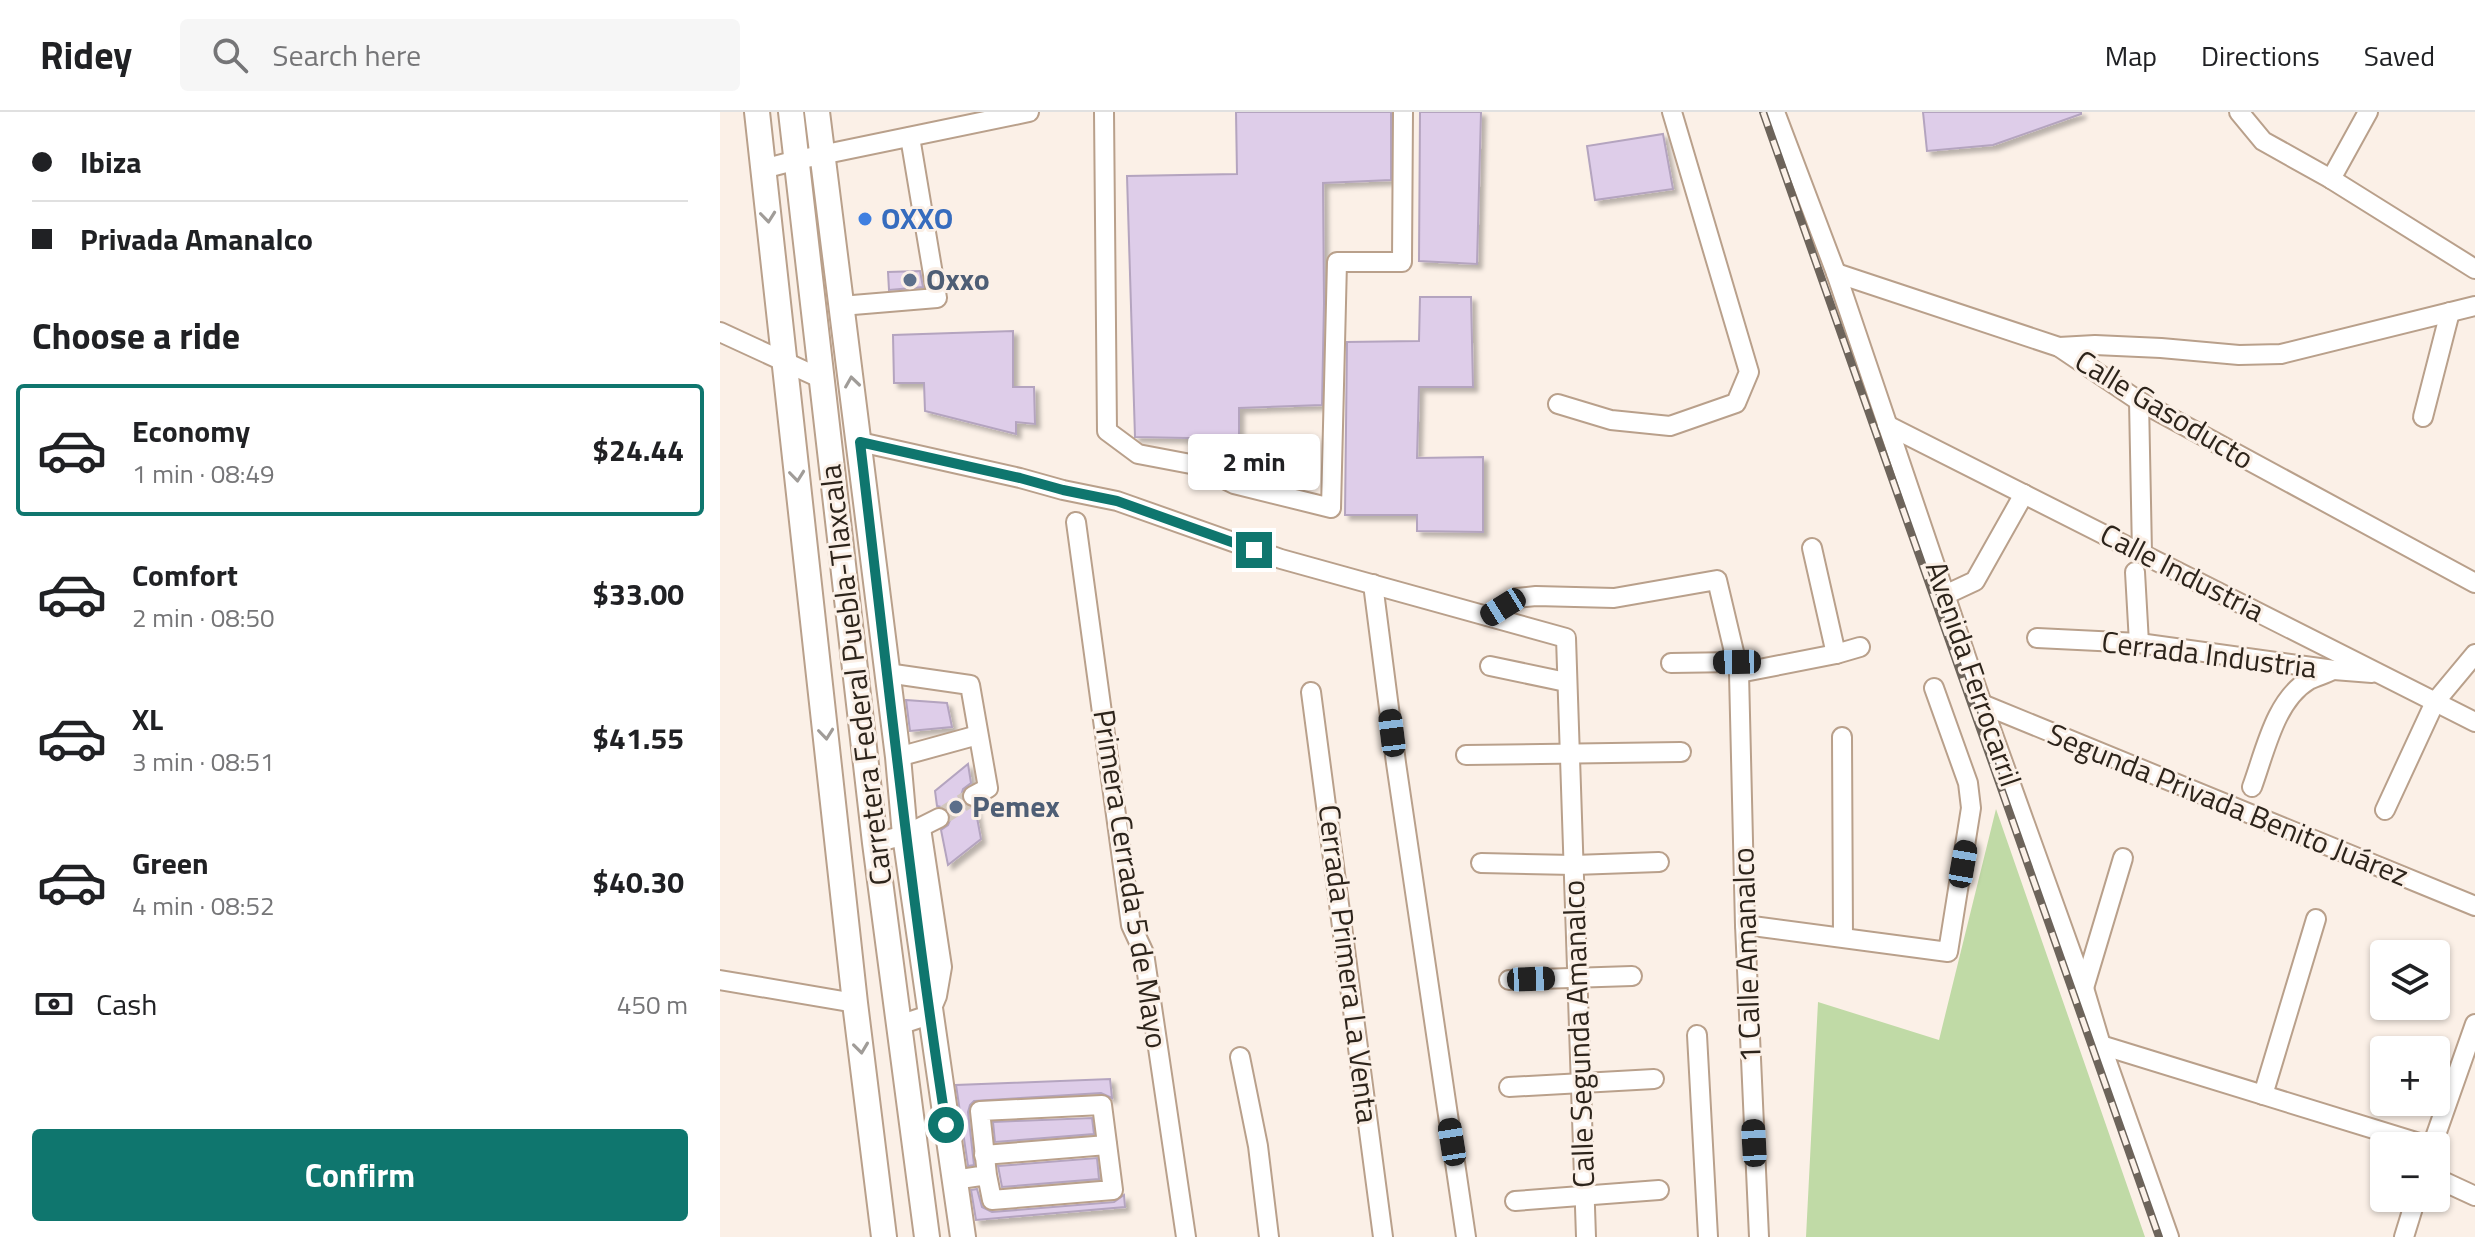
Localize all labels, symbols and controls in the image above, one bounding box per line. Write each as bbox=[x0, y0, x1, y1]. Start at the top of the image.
search box bbox=[180, 19, 740, 91]
text: Ridey bbox=[40, 26, 132, 84]
text: Search here bbox=[272, 32, 421, 78]
icon: search bbox=[208, 33, 252, 77]
text: Map bbox=[2105, 34, 2157, 77]
text: Directions bbox=[2201, 34, 2320, 77]
text: Saved bbox=[2364, 34, 2435, 77]
text: Ibiza bbox=[80, 139, 142, 185]
place label: OXXO bbox=[881, 195, 953, 241]
marker: OXXO bbox=[856, 210, 874, 228]
one-way arrow bbox=[760, 211, 777, 224]
text: Privada Amanalco bbox=[80, 216, 313, 262]
place label: Oxxo bbox=[926, 256, 990, 302]
marker: Oxxo bbox=[901, 271, 919, 289]
text: Choose a ride bbox=[32, 308, 240, 363]
street label: Calle Gasoducto bbox=[2066, 338, 2263, 481]
one-way arrow bbox=[844, 376, 861, 389]
text: Economy bbox=[132, 408, 250, 454]
icon: car bbox=[36, 414, 108, 486]
text: $24.44 bbox=[592, 427, 684, 473]
callout: 2 min bbox=[1188, 434, 1320, 490]
text: 2 min bbox=[1222, 442, 1286, 481]
text: 1 min · 08:49 bbox=[132, 454, 275, 493]
street label: Carretera Federal Puebla-Tlaxcala bbox=[806, 462, 904, 888]
one-way arrow bbox=[789, 470, 806, 483]
street label: Calle Industria bbox=[2092, 511, 2273, 633]
route end bbox=[1236, 532, 1272, 568]
text: Comfort bbox=[132, 552, 238, 598]
street label: Avenida Ferrocarril bbox=[1914, 555, 2034, 793]
icon: car bbox=[36, 558, 108, 630]
text: $33.00 bbox=[592, 571, 684, 617]
car bbox=[1476, 584, 1530, 630]
text: 2 min · 08:50 bbox=[132, 598, 275, 637]
street label: Cerrada Industria bbox=[2099, 618, 2319, 690]
car bbox=[1713, 650, 1761, 674]
text: XL bbox=[132, 696, 163, 742]
icon: car bbox=[36, 702, 108, 774]
street label: Primera Cerrada 5 de Mayo bbox=[1081, 706, 1181, 1052]
car bbox=[1377, 708, 1407, 758]
street label: Segunda Privada Benito Juárez bbox=[2041, 711, 2416, 898]
text: $41.55 bbox=[592, 715, 684, 761]
one-way arrow bbox=[817, 728, 834, 741]
text: 3 min · 08:51 bbox=[132, 742, 275, 781]
place label: Pemex bbox=[972, 783, 1060, 829]
marker: Pemex bbox=[947, 798, 965, 816]
street label: Cerrada Primera La Venta bbox=[1307, 802, 1391, 1126]
car bbox=[1947, 838, 1979, 890]
text: Green bbox=[132, 840, 209, 886]
icon: car bbox=[36, 846, 108, 918]
street label: 1 Calle Amanalco bbox=[1719, 847, 1773, 1063]
text: $40.30 bbox=[592, 859, 684, 905]
street label: Calle Segunda Amanalco bbox=[1550, 879, 1606, 1189]
text: 4 min · 08:52 bbox=[132, 886, 275, 925]
map controls bbox=[2370, 940, 2450, 1212]
button: layers bbox=[2370, 940, 2450, 1020]
car bbox=[1507, 966, 1555, 992]
text: Cash bbox=[96, 981, 157, 1027]
icon: cash bbox=[32, 982, 76, 1026]
text: 450 m bbox=[617, 985, 688, 1024]
button: + bbox=[2370, 1036, 2450, 1116]
one-way arrow bbox=[852, 1041, 869, 1055]
route start bbox=[928, 1107, 964, 1143]
car bbox=[1436, 1116, 1468, 1168]
car bbox=[1741, 1118, 1767, 1168]
button: Confirm bbox=[32, 1129, 688, 1221]
button: − bbox=[2370, 1132, 2450, 1212]

